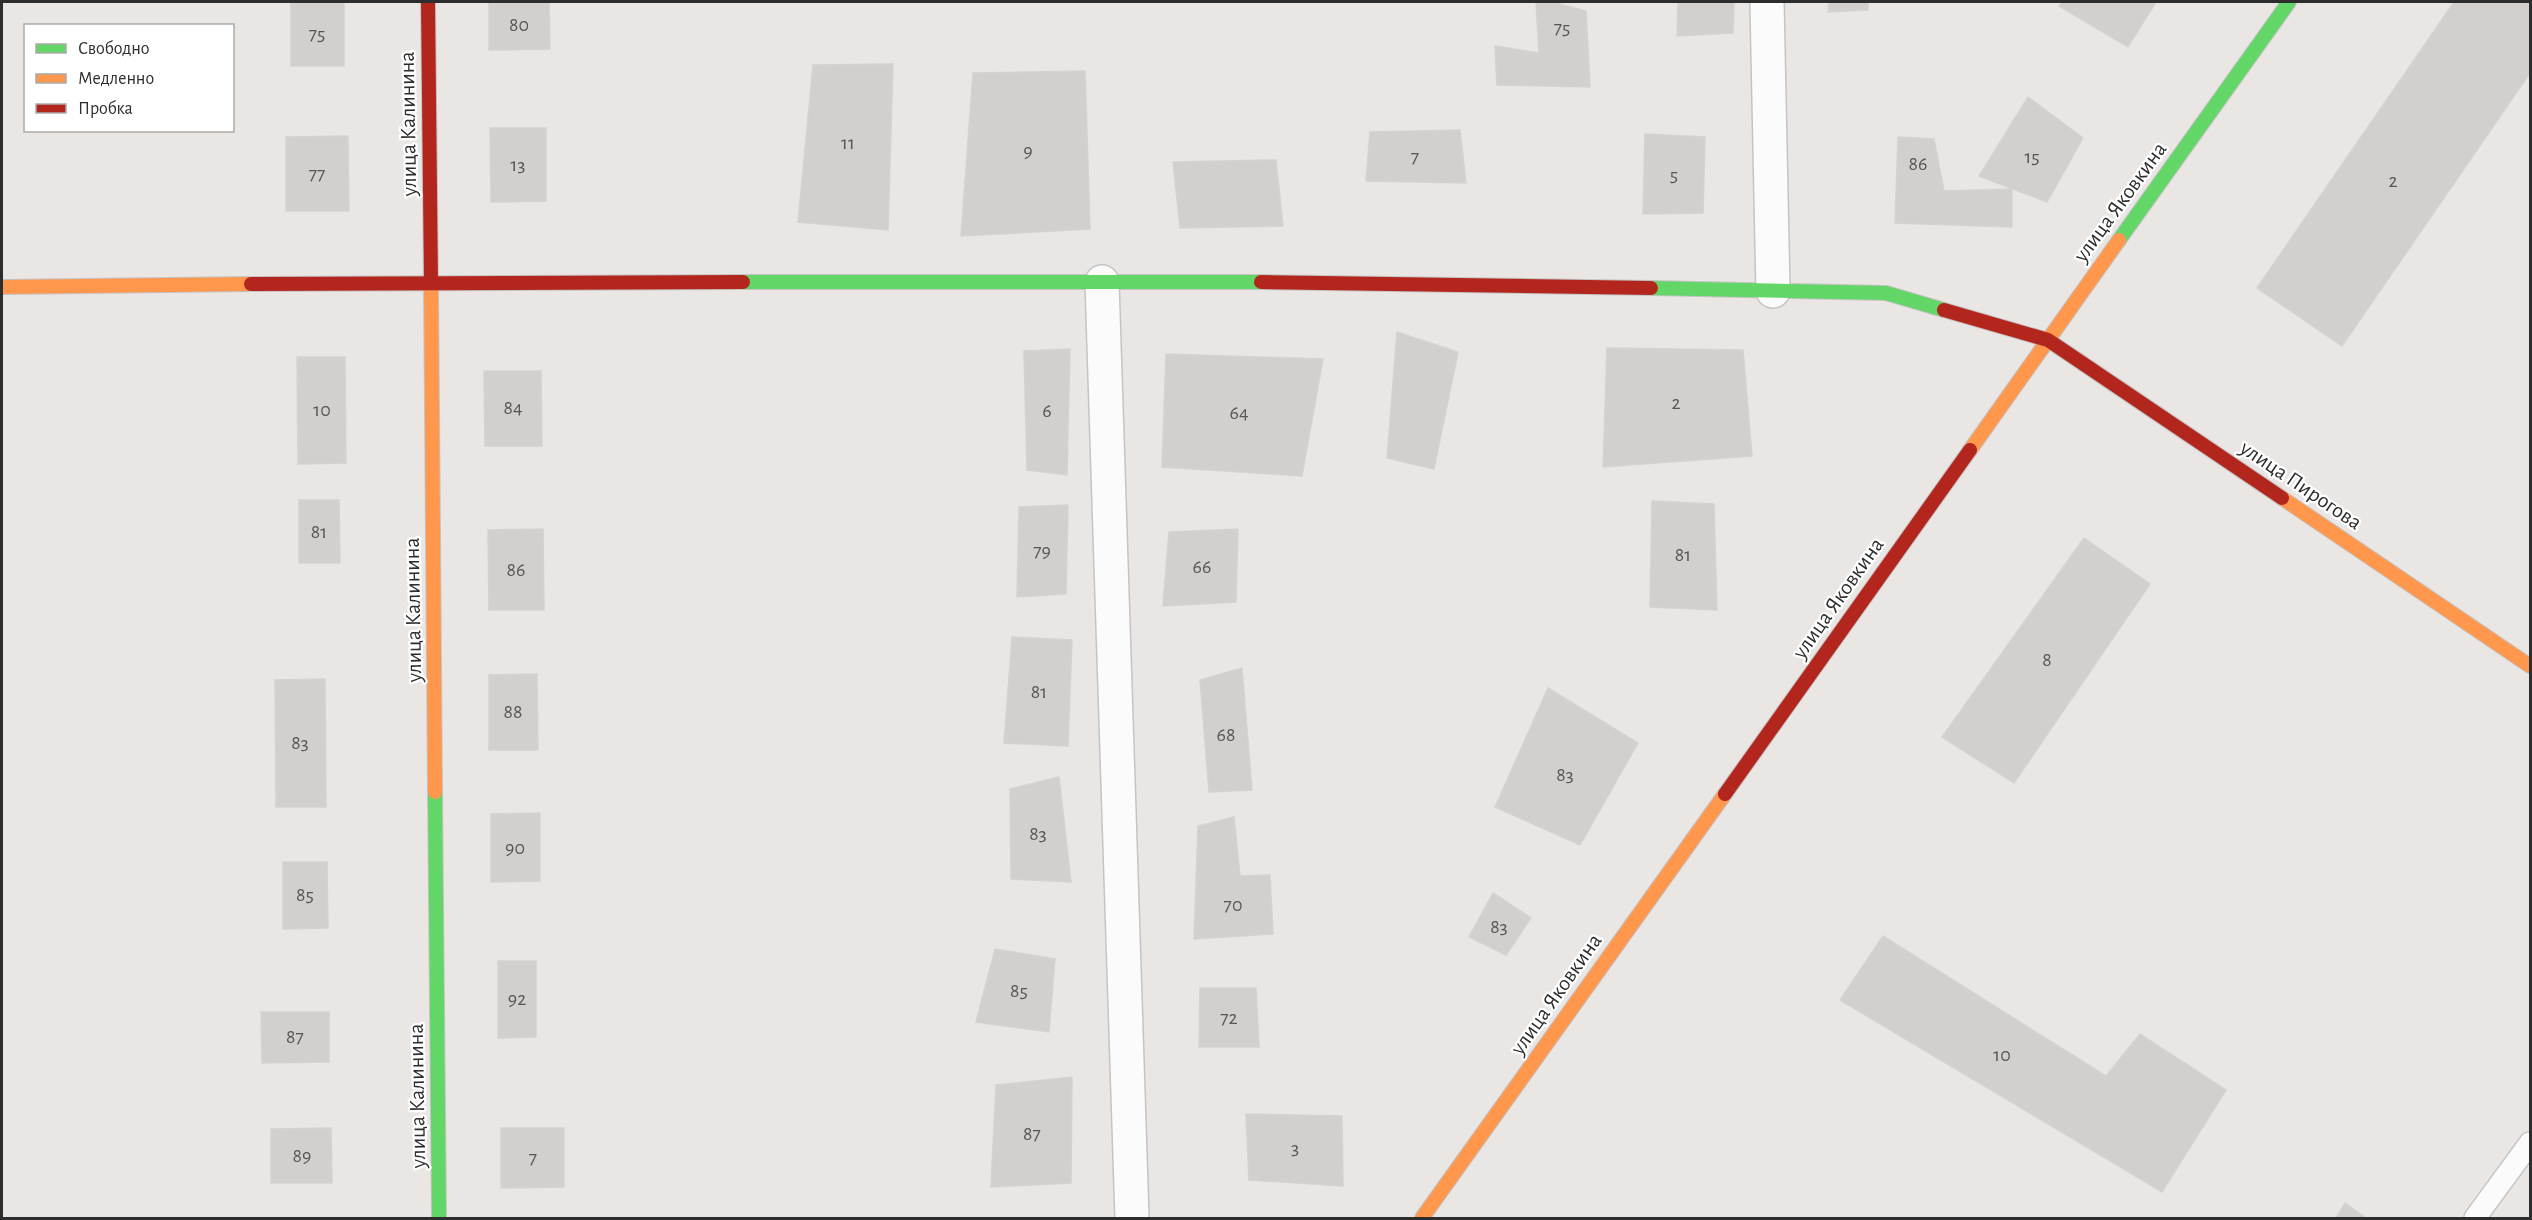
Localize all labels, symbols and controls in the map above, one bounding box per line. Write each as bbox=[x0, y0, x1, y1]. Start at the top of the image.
house number: 80 bbox=[509, 15, 529, 35]
house number: 75 bbox=[1554, 18, 1570, 38]
legend bbox=[24, 24, 234, 132]
house number: 75 bbox=[309, 24, 325, 44]
text: Свободно bbox=[78, 39, 150, 58]
street label: улица Калинина bbox=[396, 51, 420, 198]
text: Медленно bbox=[78, 70, 154, 88]
text: Пробка bbox=[78, 99, 133, 118]
house number: 11 bbox=[841, 133, 855, 153]
street label: улица Яковкина bbox=[2069, 138, 2171, 267]
house number: 9 bbox=[1023, 141, 1033, 161]
house number: 7 bbox=[1411, 147, 1419, 167]
house number: 15 bbox=[2024, 147, 2040, 167]
house number: 86 bbox=[1909, 154, 1927, 174]
house number: 13 bbox=[510, 155, 526, 175]
house number: 77 bbox=[309, 164, 325, 184]
house number: 5 bbox=[1670, 165, 1678, 185]
house number: 2 bbox=[2388, 171, 2398, 191]
house number: 2 bbox=[1671, 393, 1681, 413]
house number: 84 bbox=[503, 398, 523, 418]
house number: 10 bbox=[313, 400, 331, 420]
house number: 6 bbox=[1042, 401, 1052, 421]
house number: 64 bbox=[1229, 403, 1249, 423]
street label: улица Пирогова bbox=[2235, 436, 2366, 534]
house number: 81 bbox=[311, 522, 327, 542]
street label: улица Яковкина bbox=[1788, 534, 1888, 663]
street label: улица Калинина bbox=[401, 537, 425, 684]
house number: 79 bbox=[1033, 541, 1051, 561]
house number: 81 bbox=[1675, 545, 1691, 565]
house number: 66 bbox=[1193, 557, 1211, 577]
house number: 86 bbox=[507, 560, 525, 580]
house number: 8 bbox=[2042, 650, 2052, 670]
house number: 81 bbox=[1031, 682, 1047, 702]
house number: 88 bbox=[504, 702, 522, 722]
house number: 68 bbox=[1217, 725, 1235, 745]
house number: 83 bbox=[291, 733, 309, 753]
house number: 83 bbox=[1556, 765, 1574, 785]
house number: 83 bbox=[1029, 824, 1047, 844]
house number: 90 bbox=[505, 838, 525, 858]
house number: 85 bbox=[296, 885, 314, 905]
house number: 70 bbox=[1224, 895, 1242, 915]
house number: 83 bbox=[1490, 917, 1508, 937]
street label: улица Яковкина bbox=[1506, 930, 1606, 1059]
house number: 85 bbox=[1010, 981, 1028, 1001]
house number: 92 bbox=[508, 989, 526, 1009]
house number: 72 bbox=[1220, 1008, 1238, 1028]
street label: улица Калинина bbox=[405, 1023, 429, 1170]
house number: 87 bbox=[286, 1027, 304, 1047]
house number: 10 bbox=[1993, 1045, 2011, 1065]
house number: 87 bbox=[1023, 1124, 1041, 1144]
house number: 3 bbox=[1291, 1138, 1299, 1158]
house number: 89 bbox=[293, 1146, 311, 1166]
house number: 7 bbox=[529, 1148, 537, 1168]

